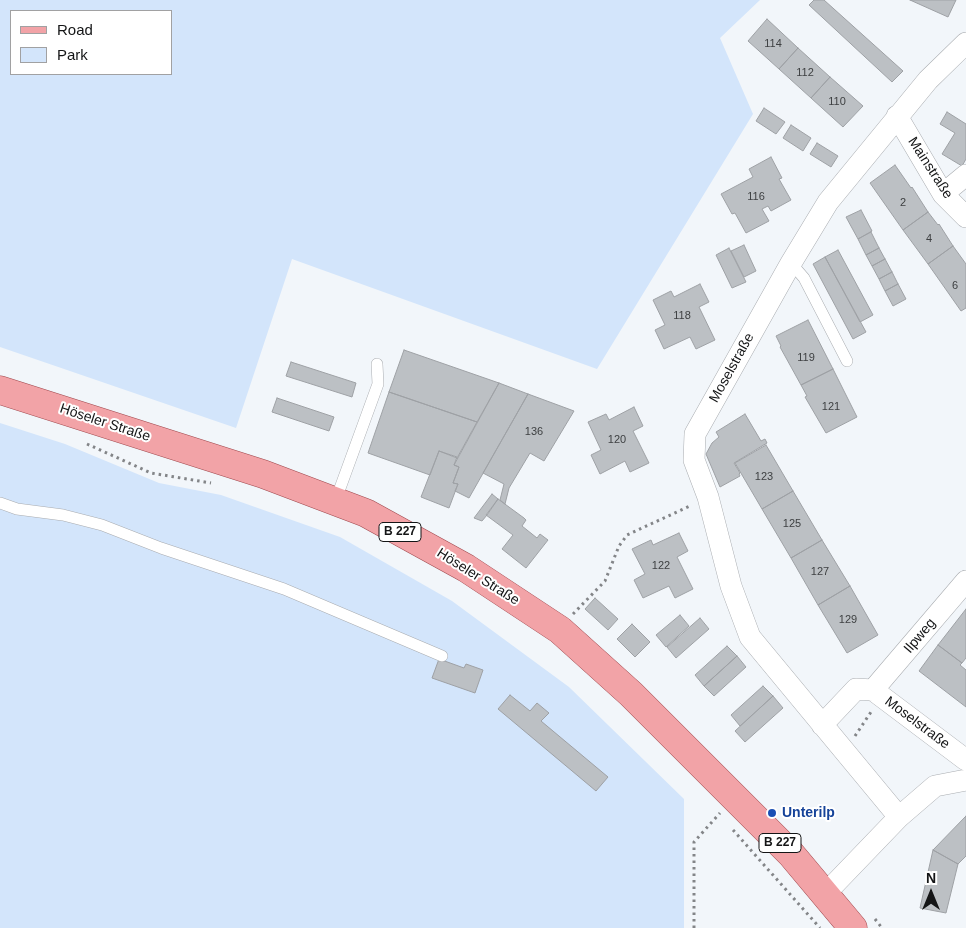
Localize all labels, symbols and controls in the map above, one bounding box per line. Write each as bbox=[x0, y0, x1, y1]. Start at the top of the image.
legend bbox=[10, 10, 172, 75]
text: Road bbox=[57, 21, 93, 38]
house number: 114 bbox=[764, 37, 782, 51]
text: Park bbox=[57, 46, 88, 63]
house number: 112 bbox=[796, 66, 814, 80]
house number: 110 bbox=[828, 95, 846, 109]
street label: Mainstraße bbox=[904, 134, 956, 202]
house number: 116 bbox=[747, 190, 765, 204]
house number: 2 bbox=[900, 196, 906, 210]
house number: 4 bbox=[926, 232, 932, 246]
house number: 6 bbox=[952, 279, 958, 293]
house number: 118 bbox=[673, 309, 691, 323]
street label: Moselstraße bbox=[706, 330, 758, 406]
house number: 119 bbox=[797, 351, 815, 365]
street label: Höseler Straße bbox=[58, 400, 152, 446]
house number: 121 bbox=[822, 400, 840, 414]
house number: 136 bbox=[525, 425, 543, 439]
house number: 120 bbox=[608, 433, 626, 447]
house number: 123 bbox=[755, 470, 773, 484]
house number: 125 bbox=[783, 517, 801, 531]
road number: B 227 bbox=[379, 522, 421, 542]
street label: Höseler Straße bbox=[434, 545, 522, 609]
house number: 122 bbox=[652, 559, 670, 573]
house number: 127 bbox=[811, 565, 829, 579]
house number: 129 bbox=[839, 613, 857, 627]
street label: Ilpweg bbox=[901, 615, 939, 657]
street label: Moselstraße bbox=[881, 693, 953, 753]
place label: Unterilp bbox=[782, 805, 835, 821]
marker: Unterilp bbox=[766, 807, 778, 819]
road number: B 227 bbox=[759, 834, 801, 852]
north arrow bbox=[906, 868, 956, 918]
text: N bbox=[926, 870, 936, 886]

